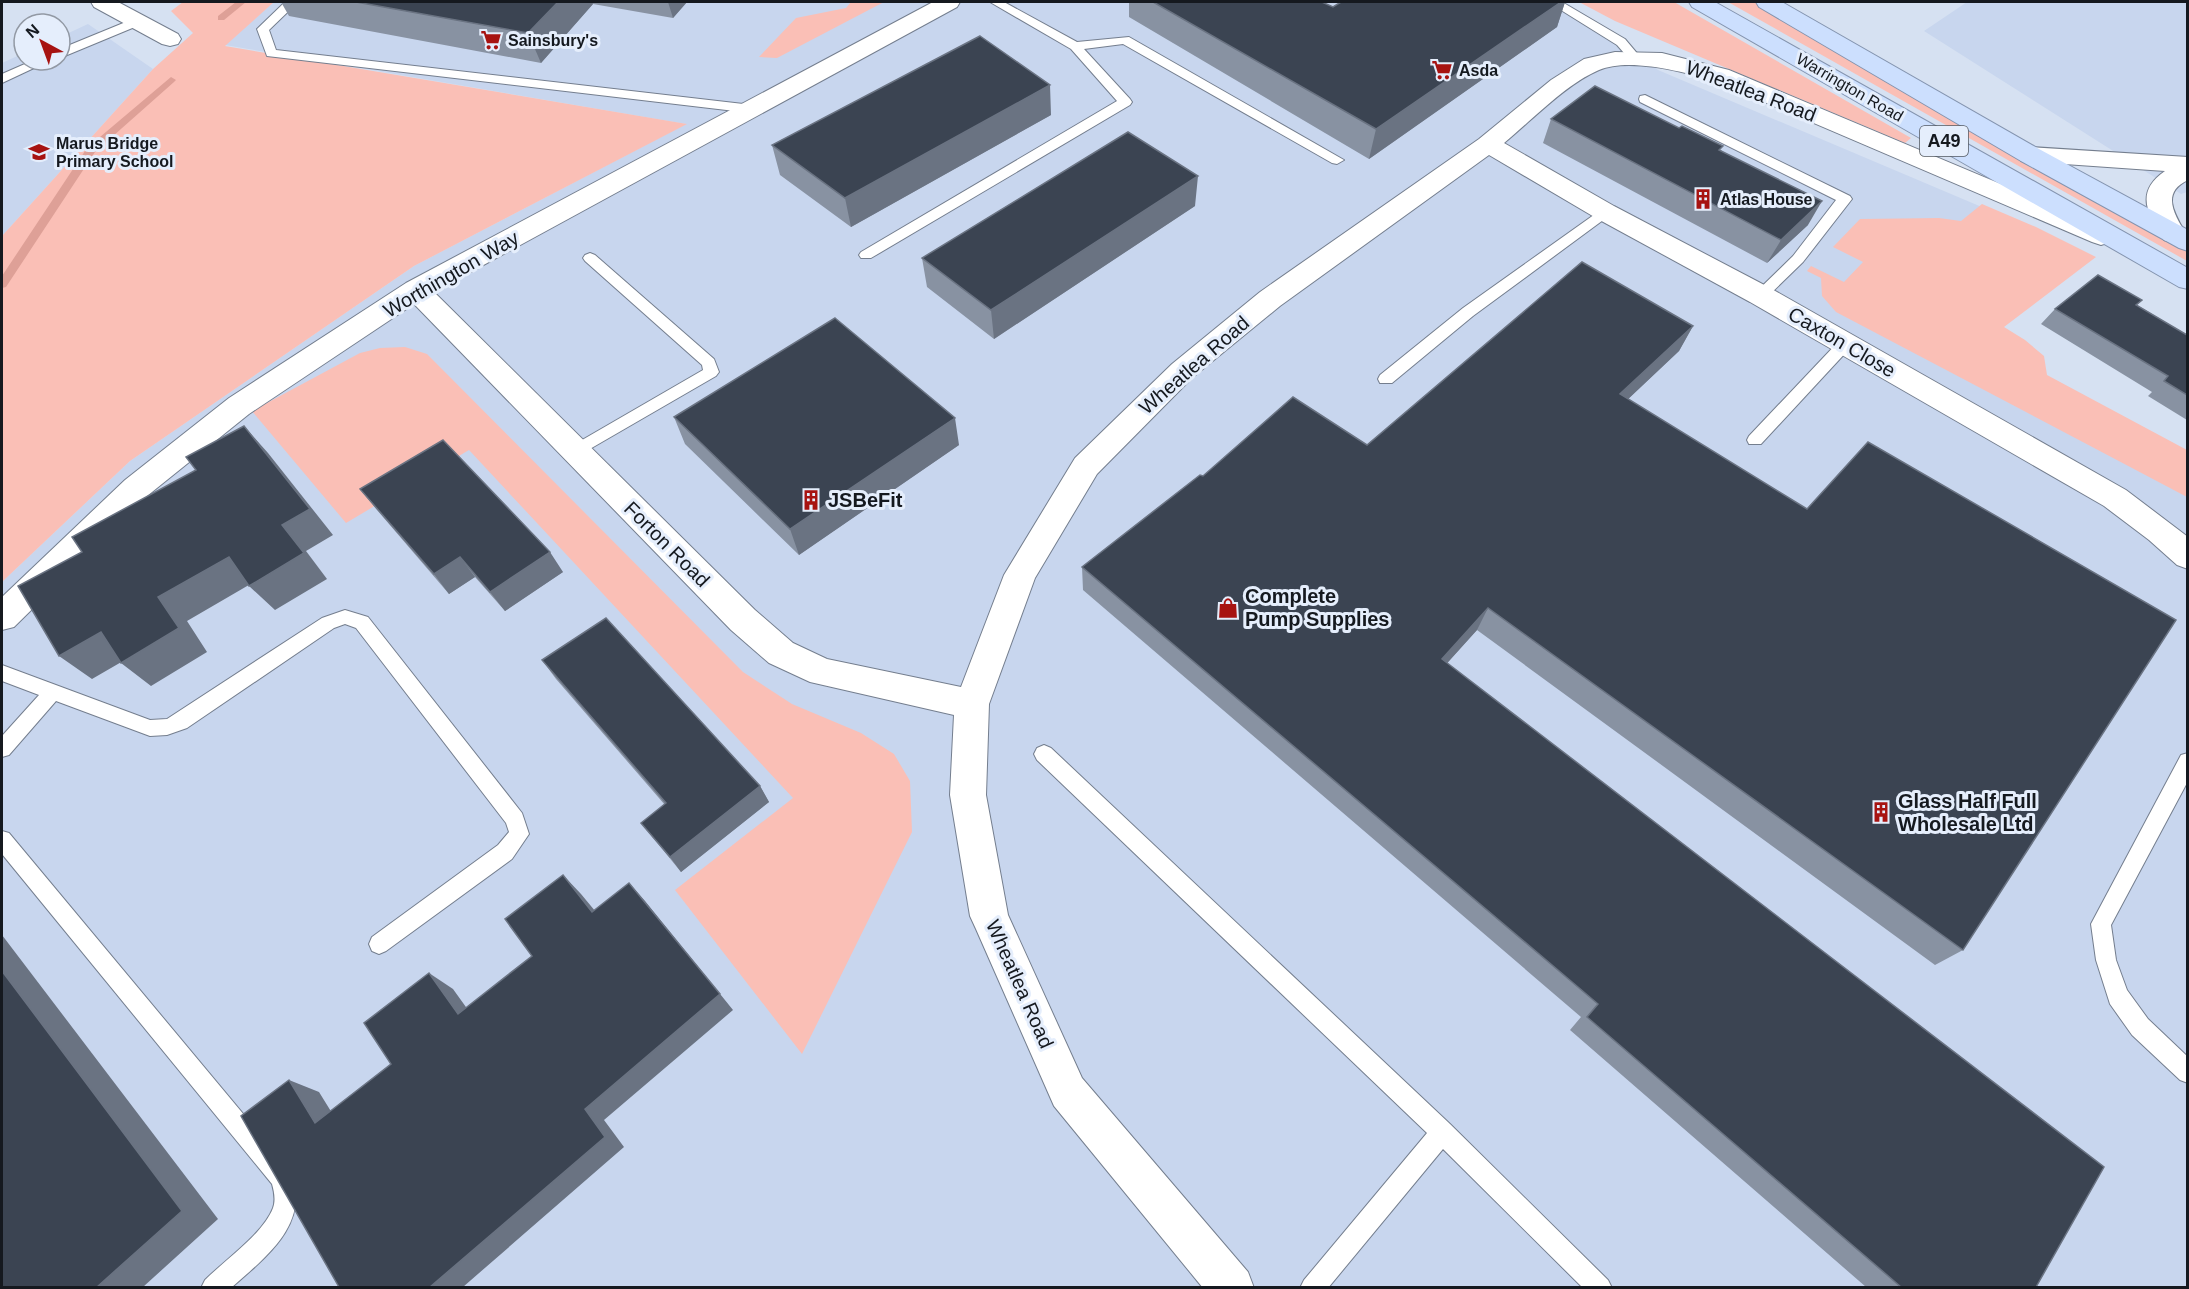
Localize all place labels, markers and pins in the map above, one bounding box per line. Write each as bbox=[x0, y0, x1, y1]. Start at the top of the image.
supermarket icon: Sainsbury's bbox=[479, 28, 503, 52]
place label: Sainsbury's bbox=[508, 32, 598, 49]
supermarket icon: Asda bbox=[1430, 58, 1454, 82]
place label: Asda bbox=[1459, 62, 1498, 79]
place label: Marus Bridge Primary School bbox=[56, 135, 173, 170]
school or university icon: Marus Bridge Primary School bbox=[27, 140, 51, 164]
building icon: Atlas House bbox=[1691, 187, 1715, 211]
place label: Atlas House bbox=[1720, 191, 1813, 208]
building icon: JSBeFit bbox=[799, 488, 823, 512]
place label: JSBeFit bbox=[828, 489, 903, 511]
place label: Complete Pump Supplies bbox=[1245, 585, 1389, 630]
shop icon: Complete Pump Supplies bbox=[1216, 596, 1240, 620]
place label: Glass Half Full Wholesale Ltd bbox=[1898, 790, 2037, 835]
building icon: Glass Half Full Wholesale Ltd bbox=[1869, 800, 1893, 824]

